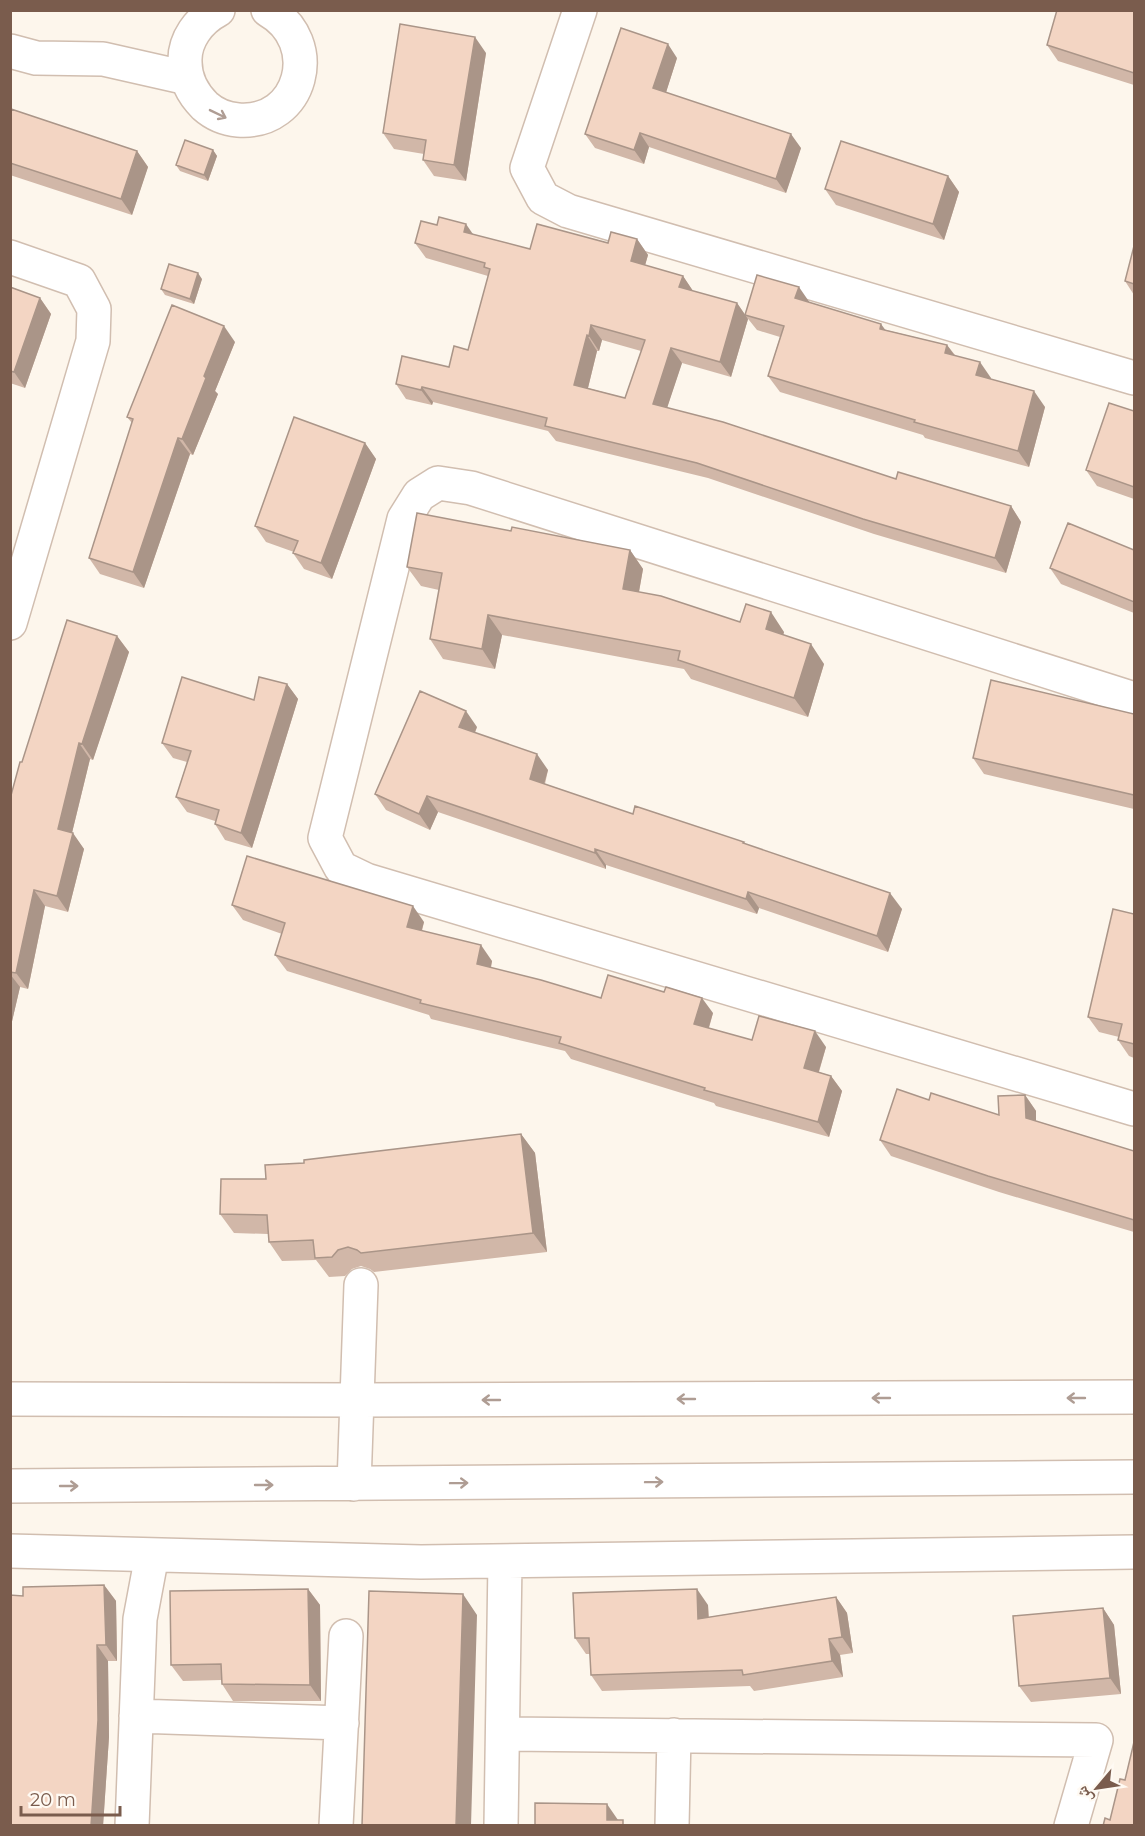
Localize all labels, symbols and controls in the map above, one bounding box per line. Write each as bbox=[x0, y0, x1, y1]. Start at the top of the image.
one-way arrow bbox=[209, 109, 227, 120]
one-way arrow bbox=[872, 1392, 892, 1404]
one-way arrow bbox=[1067, 1392, 1087, 1404]
one-way arrow bbox=[677, 1393, 697, 1405]
one-way arrow bbox=[482, 1394, 502, 1406]
one-way arrow bbox=[643, 1476, 663, 1488]
one-way arrow bbox=[448, 1477, 468, 1489]
one-way arrow bbox=[253, 1479, 273, 1491]
one-way arrow bbox=[58, 1480, 78, 1492]
north arrow bbox=[1067, 1758, 1127, 1818]
scale bar bbox=[21, 1779, 120, 1817]
text: ش bbox=[1072, 1783, 1097, 1807]
text: 20 m bbox=[30, 1789, 76, 1811]

